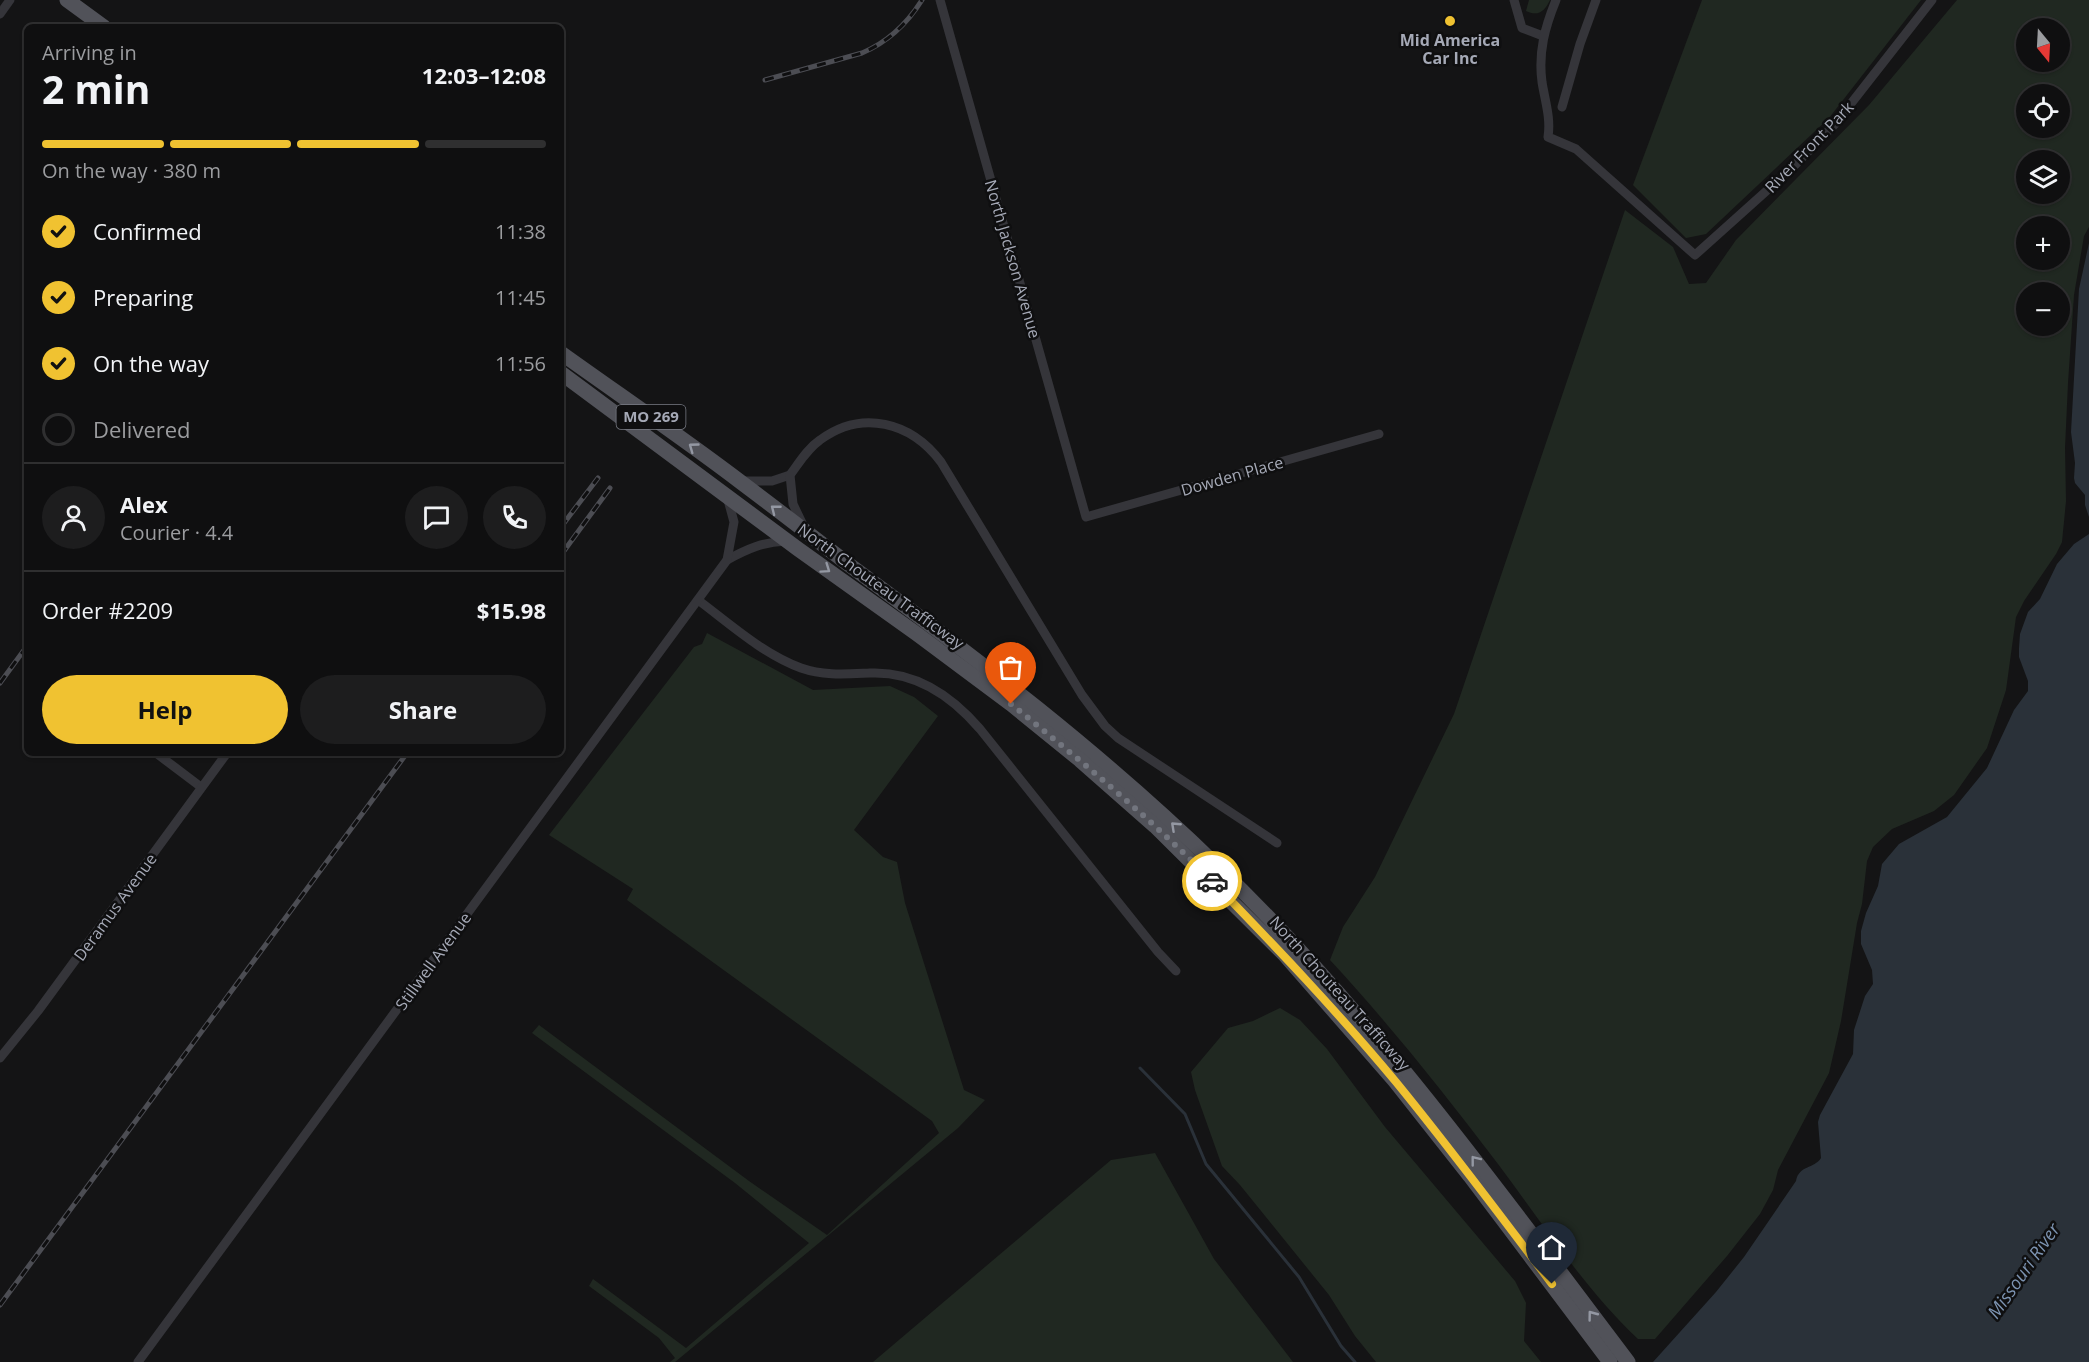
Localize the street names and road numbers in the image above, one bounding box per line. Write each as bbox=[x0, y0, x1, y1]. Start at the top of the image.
street label: River Front Park bbox=[1760, 96, 1859, 197]
street label: North Jackson Avenue bbox=[980, 177, 1046, 341]
road number: MO 269 bbox=[616, 405, 686, 429]
street label: Dowden Place bbox=[1178, 451, 1286, 501]
street label: North Chouteau Trafficway bbox=[793, 518, 969, 654]
street label: Deramus Avenue bbox=[68, 849, 162, 965]
street label: Stillwell Avenue bbox=[390, 908, 476, 1014]
street label: North Chouteau Trafficway bbox=[1265, 911, 1416, 1076]

